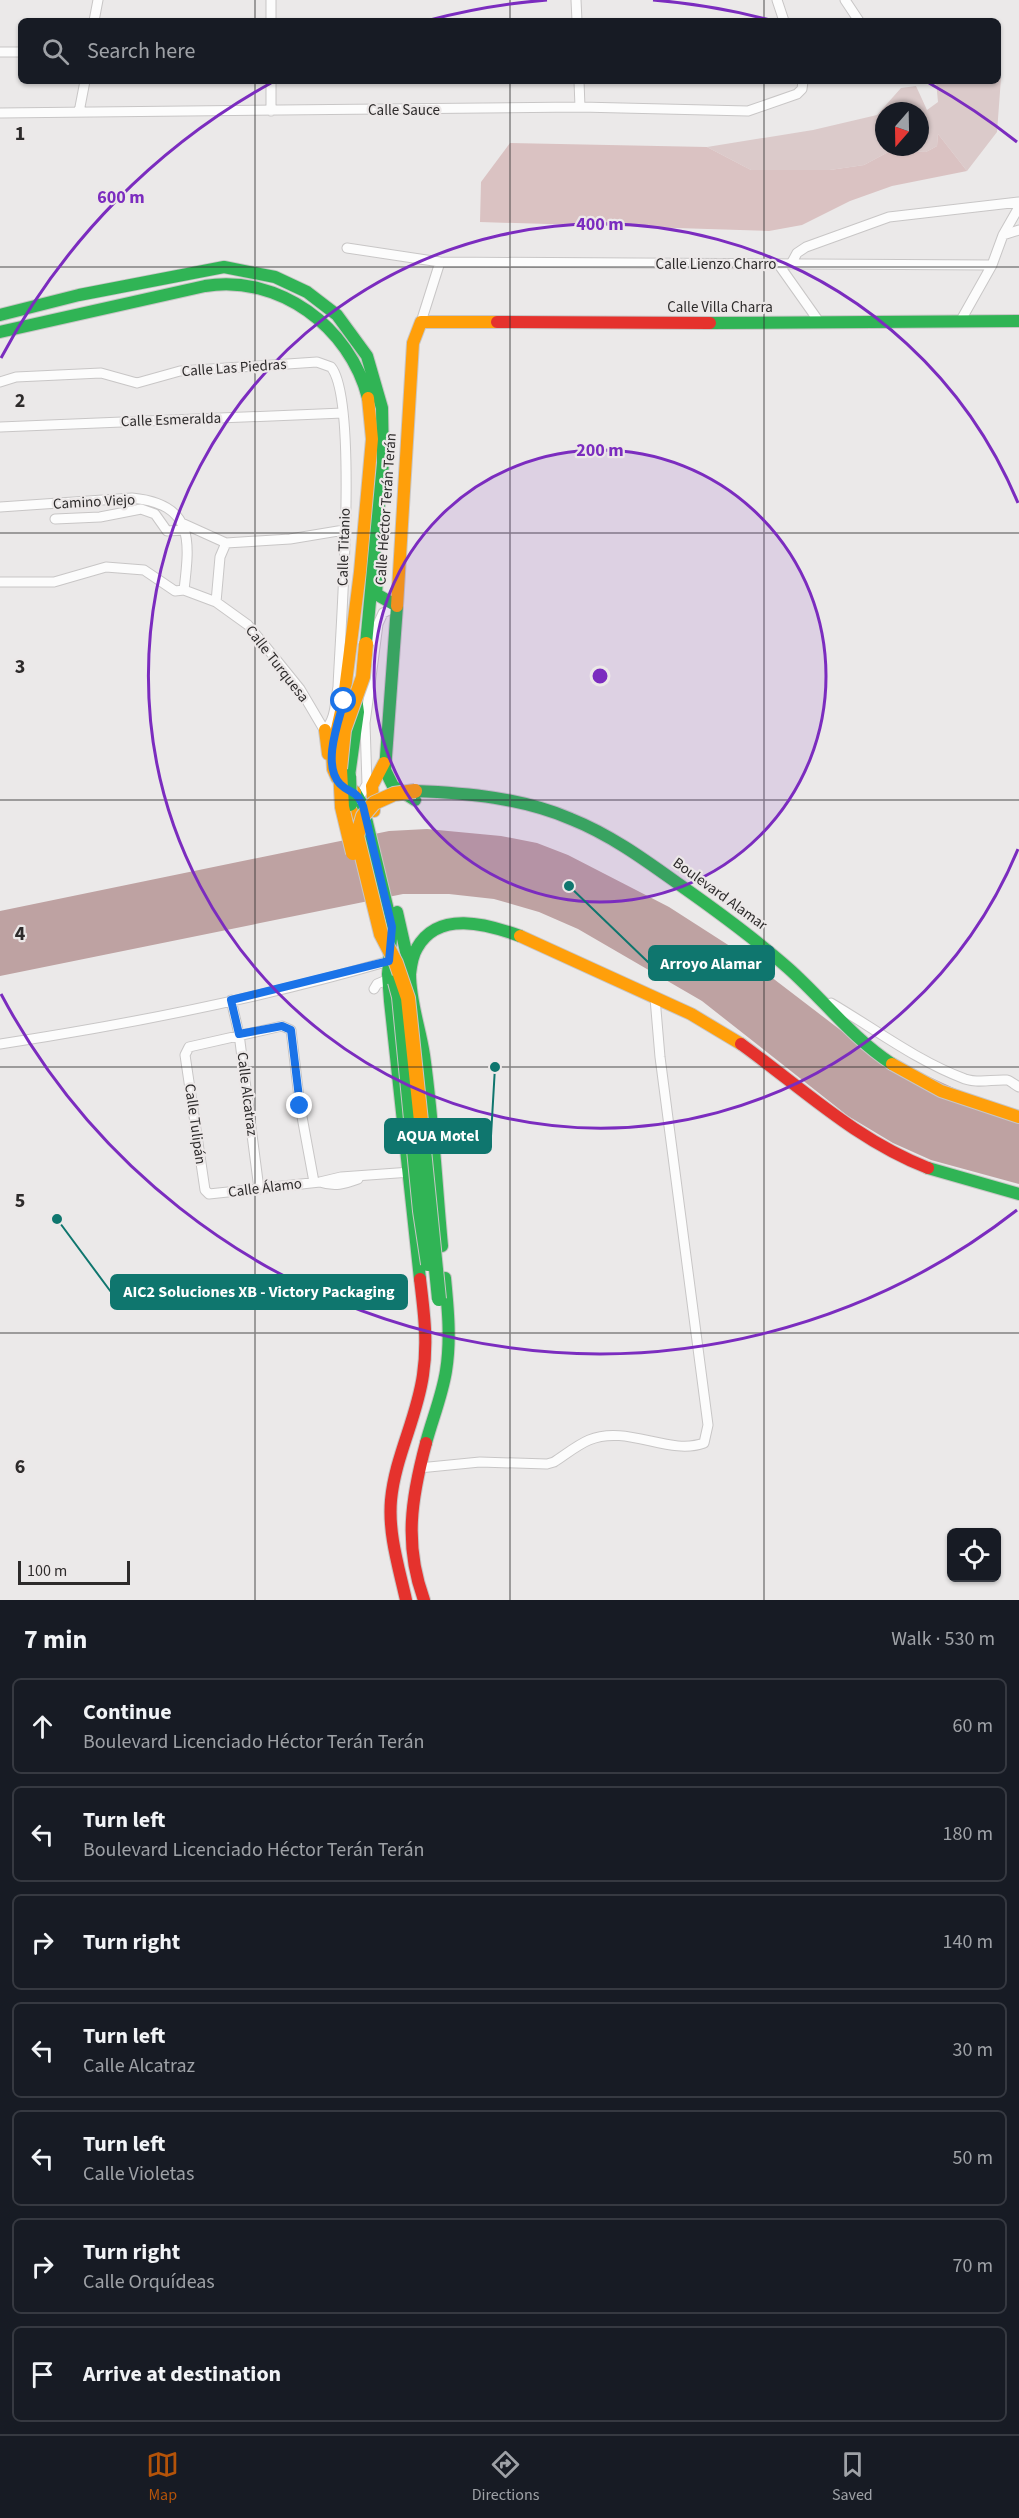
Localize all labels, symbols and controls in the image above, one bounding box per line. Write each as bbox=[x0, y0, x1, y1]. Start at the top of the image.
search box bbox=[18, 18, 1001, 84]
icon: search bbox=[39, 35, 72, 68]
text: Search here bbox=[87, 35, 195, 67]
street label: Calle Sauce bbox=[368, 100, 440, 121]
north arrow bbox=[875, 102, 929, 156]
text: 1 bbox=[15, 120, 25, 148]
text: 600 m bbox=[97, 185, 145, 210]
text: 400 m bbox=[576, 212, 624, 237]
street label: Calle Lienzo Charro bbox=[656, 254, 776, 275]
street label: Calle Villa Charra bbox=[667, 297, 773, 318]
street label: Calle Las Piedras bbox=[181, 354, 287, 382]
text: 2 bbox=[15, 387, 25, 415]
street label: Calle Esmeralda bbox=[120, 408, 222, 432]
street label: Calle Héctor Terán Terán bbox=[370, 432, 402, 586]
text: 200 m bbox=[576, 438, 624, 463]
street label: Camino Viejo bbox=[52, 489, 136, 515]
street label: Calle Titanio bbox=[332, 508, 356, 586]
street label: Calle Turquesa bbox=[240, 621, 314, 707]
text: 3 bbox=[15, 653, 25, 681]
centre of rings bbox=[590, 666, 610, 686]
route start bbox=[330, 687, 356, 713]
street label: Boulevard Alamar bbox=[669, 853, 772, 936]
text: 4 bbox=[15, 920, 26, 948]
callout: Arroyo Alamar bbox=[649, 946, 774, 980]
text: Arroyo Alamar bbox=[659, 953, 762, 975]
street label: Calle Alcatraz bbox=[231, 1051, 263, 1137]
street label: Calle Tulipán bbox=[179, 1082, 211, 1166]
route end bbox=[286, 1092, 312, 1118]
callout: AQUA Motel bbox=[385, 1119, 491, 1153]
text: AQUA Motel bbox=[396, 1125, 479, 1147]
street label: Calle Álamo bbox=[227, 1173, 303, 1203]
text: 5 bbox=[15, 1187, 25, 1215]
callout: AIC2 Soluciones XB - Victory Packaging bbox=[111, 1275, 407, 1309]
text: AIC2 Soluciones XB - Victory Packaging bbox=[122, 1281, 395, 1303]
text: 6 bbox=[15, 1453, 25, 1481]
map controls bbox=[947, 1528, 1001, 1582]
button: locate bbox=[947, 1528, 1001, 1582]
scale bar bbox=[18, 1558, 130, 1586]
text: 100 m bbox=[27, 1560, 67, 1582]
text: 7 min bbox=[24, 1621, 87, 1658]
text: Walk · 530 m bbox=[891, 1625, 995, 1653]
text: Continue bbox=[83, 1696, 172, 1728]
icon: ahead bbox=[26, 1710, 59, 1743]
text: 60 m bbox=[953, 1712, 993, 1740]
text: Boulevard Licenciado Héctor Terán Terán bbox=[83, 1728, 424, 1756]
text: Turn left bbox=[83, 1804, 165, 1836]
icon: left bbox=[26, 1818, 59, 1851]
text: 180 m bbox=[943, 1820, 993, 1848]
text: Boulevard Licenciado Héctor Terán Terán bbox=[83, 1836, 424, 1864]
icon: right bbox=[26, 1926, 59, 1959]
text: Turn right bbox=[83, 1926, 180, 1958]
text: 140 m bbox=[943, 1928, 993, 1956]
text: Turn left bbox=[83, 2020, 165, 2052]
icon: left bbox=[26, 2034, 59, 2067]
text: 30 m bbox=[953, 2036, 993, 2064]
text: Calle Alcatraz bbox=[83, 2052, 195, 2080]
text: Turn left bbox=[83, 2128, 165, 2160]
icon: left bbox=[26, 2142, 59, 2175]
text: 50 m bbox=[953, 2144, 993, 2172]
text: Calle Violetas bbox=[83, 2160, 194, 2188]
text: Turn right bbox=[83, 2236, 180, 2268]
icon: right bbox=[26, 2250, 59, 2283]
text: 70 m bbox=[953, 2252, 993, 2280]
text: Calle Orquídeas bbox=[83, 2268, 215, 2296]
icon: arrive bbox=[26, 2358, 59, 2391]
text: Arrive at destination bbox=[83, 2358, 281, 2390]
tab: Map bbox=[146, 2448, 179, 2506]
tab: Directions bbox=[472, 2448, 539, 2506]
tab: Saved bbox=[832, 2448, 873, 2506]

